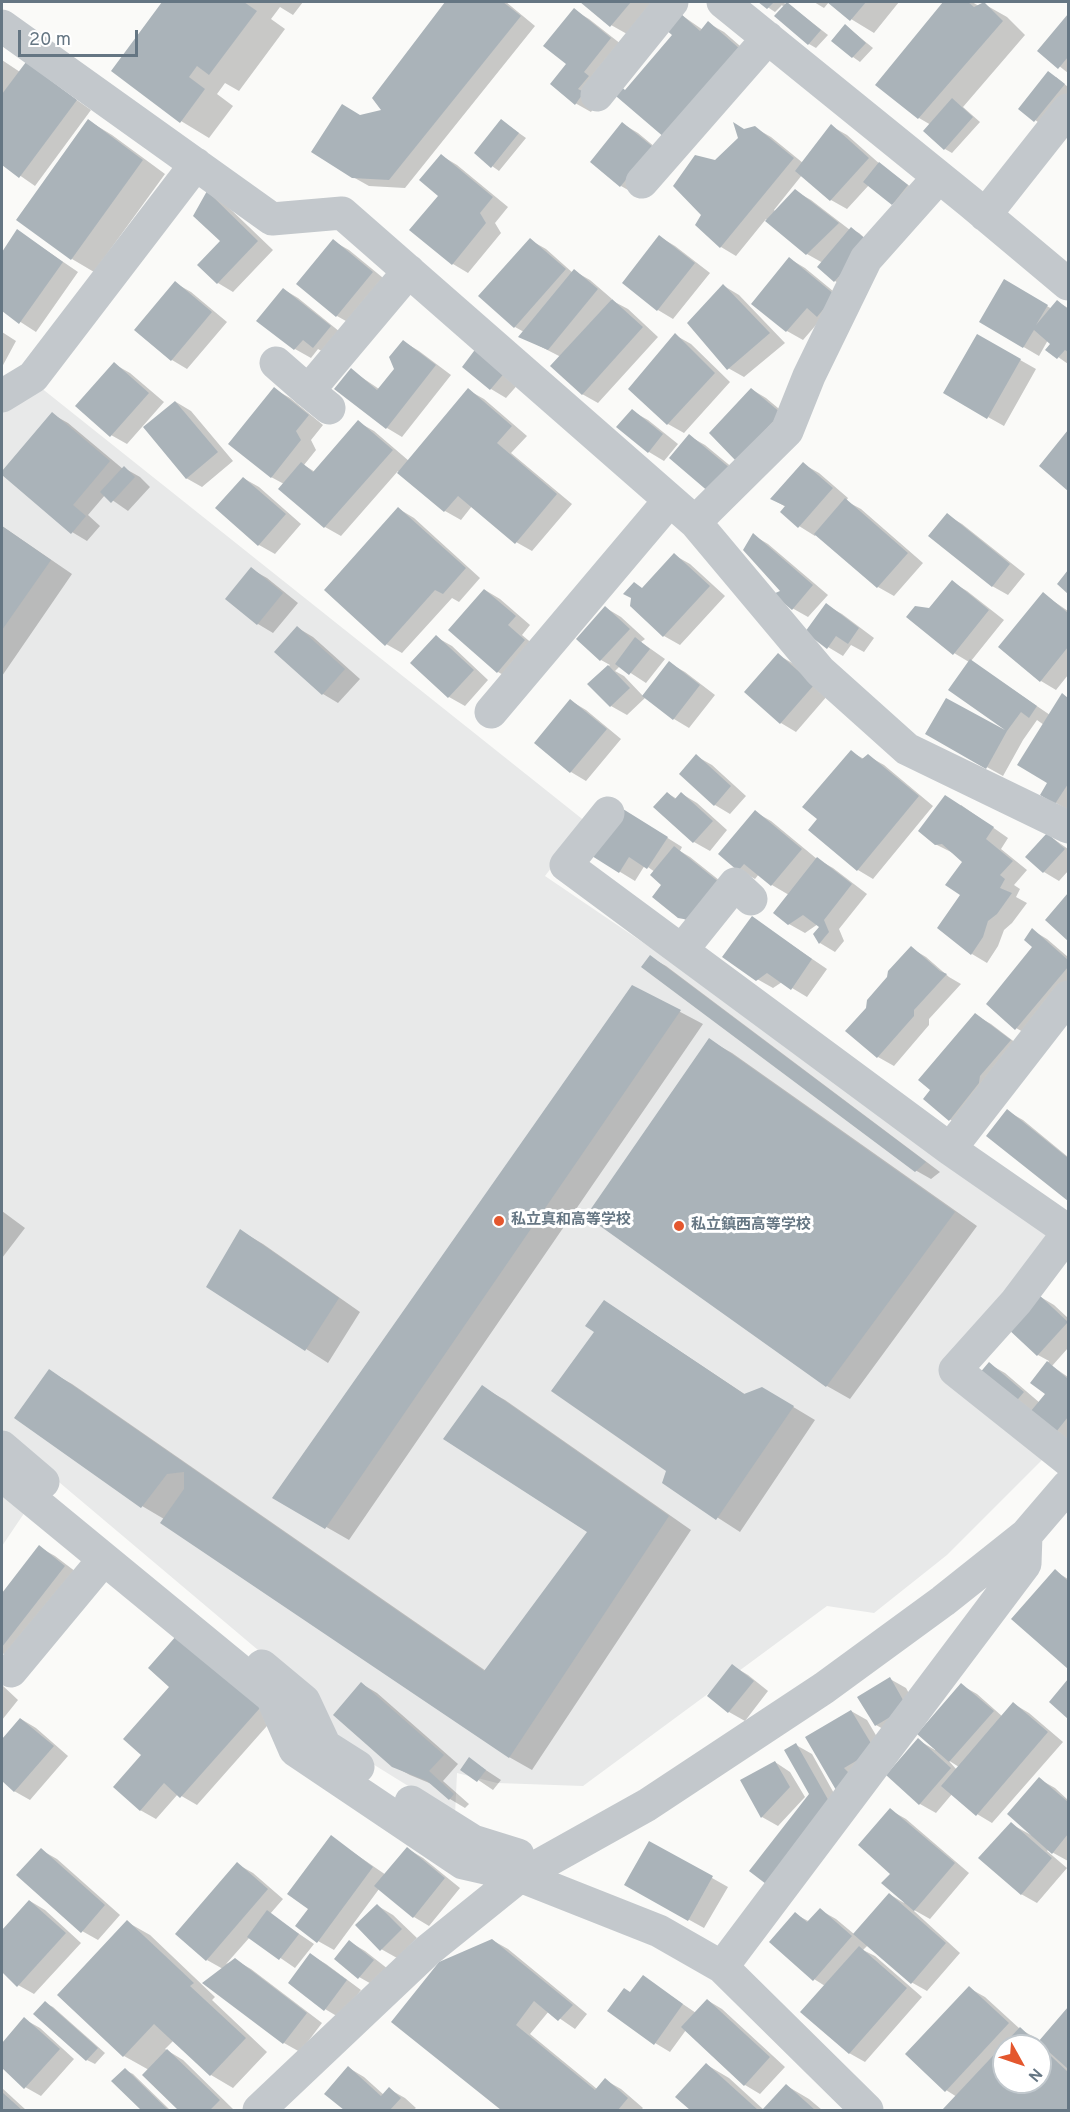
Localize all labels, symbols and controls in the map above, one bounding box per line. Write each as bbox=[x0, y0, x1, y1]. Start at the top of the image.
scale bar bbox=[21, 18, 141, 56]
text: 20 m bbox=[29, 29, 71, 52]
place label: 私立真和高等学校 bbox=[511, 1212, 631, 1230]
marker: 私立真和高等学校 bbox=[492, 1214, 506, 1228]
place label: 私立鎮西高等学校 bbox=[691, 1217, 811, 1235]
marker: 私立鎮西高等学校 bbox=[672, 1219, 686, 1233]
north arrow bbox=[992, 2034, 1052, 2094]
text: N bbox=[1023, 2063, 1046, 2085]

